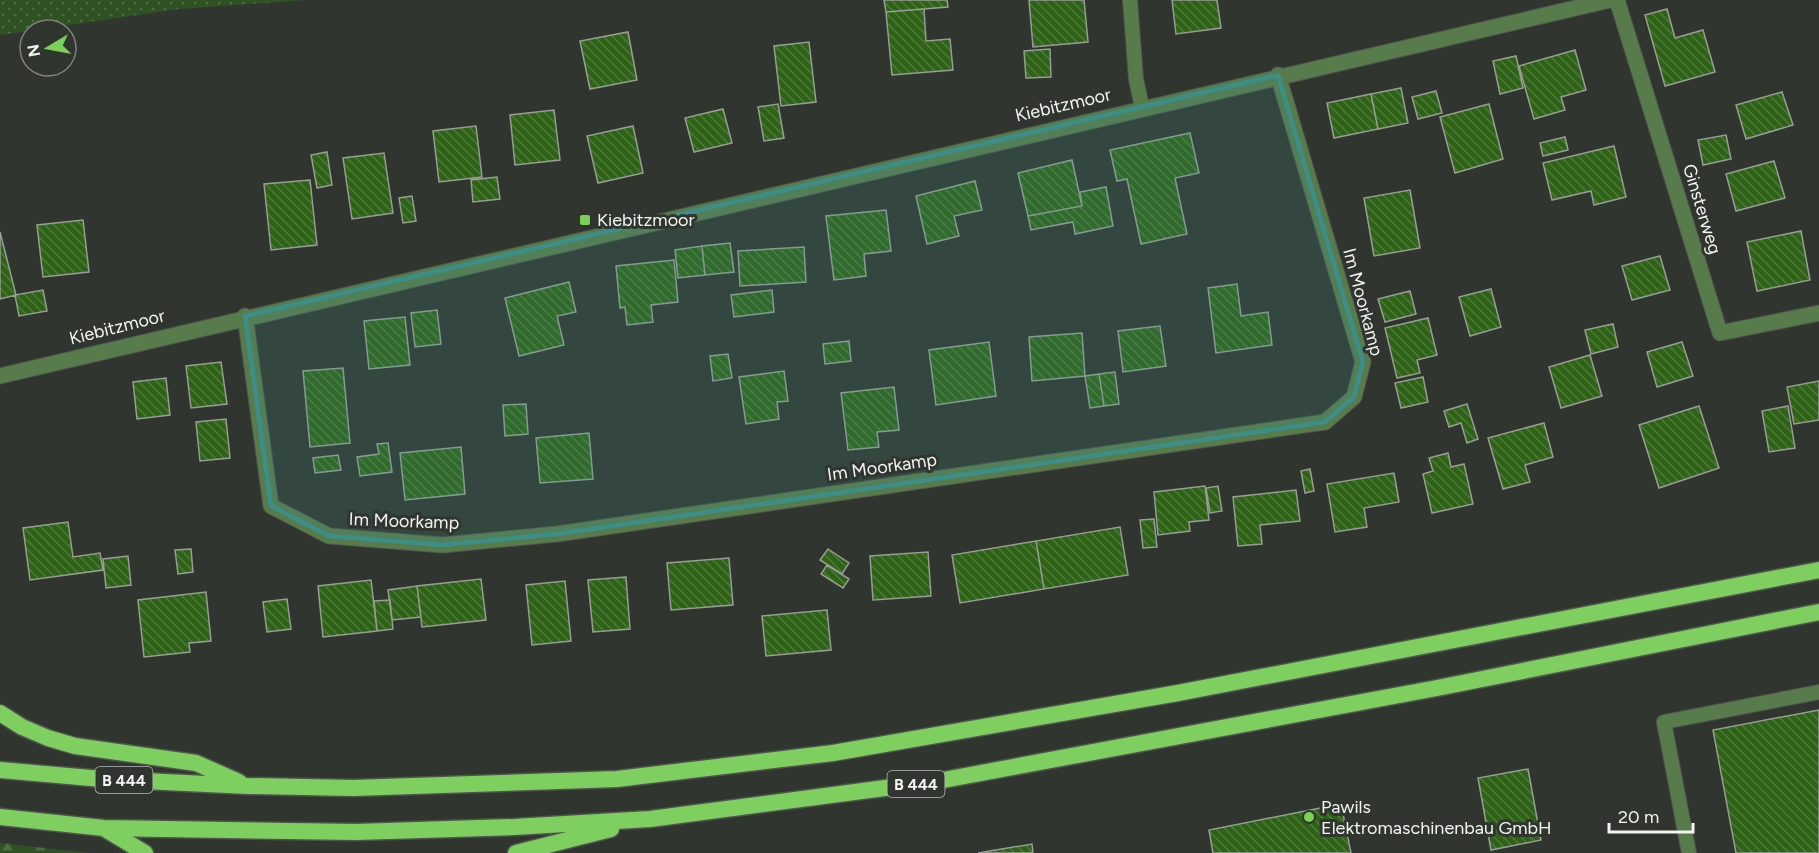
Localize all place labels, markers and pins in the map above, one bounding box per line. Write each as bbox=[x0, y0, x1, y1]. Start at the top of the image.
place label: Kiebitzmoor bbox=[597, 209, 695, 231]
marker: Kiebitzmoor bbox=[578, 213, 592, 227]
place label: Pawils Elektromaschinenbau GmbH bbox=[1321, 796, 1552, 839]
marker: Pawils Elektromaschinenbau GmbH bbox=[1302, 810, 1316, 824]

